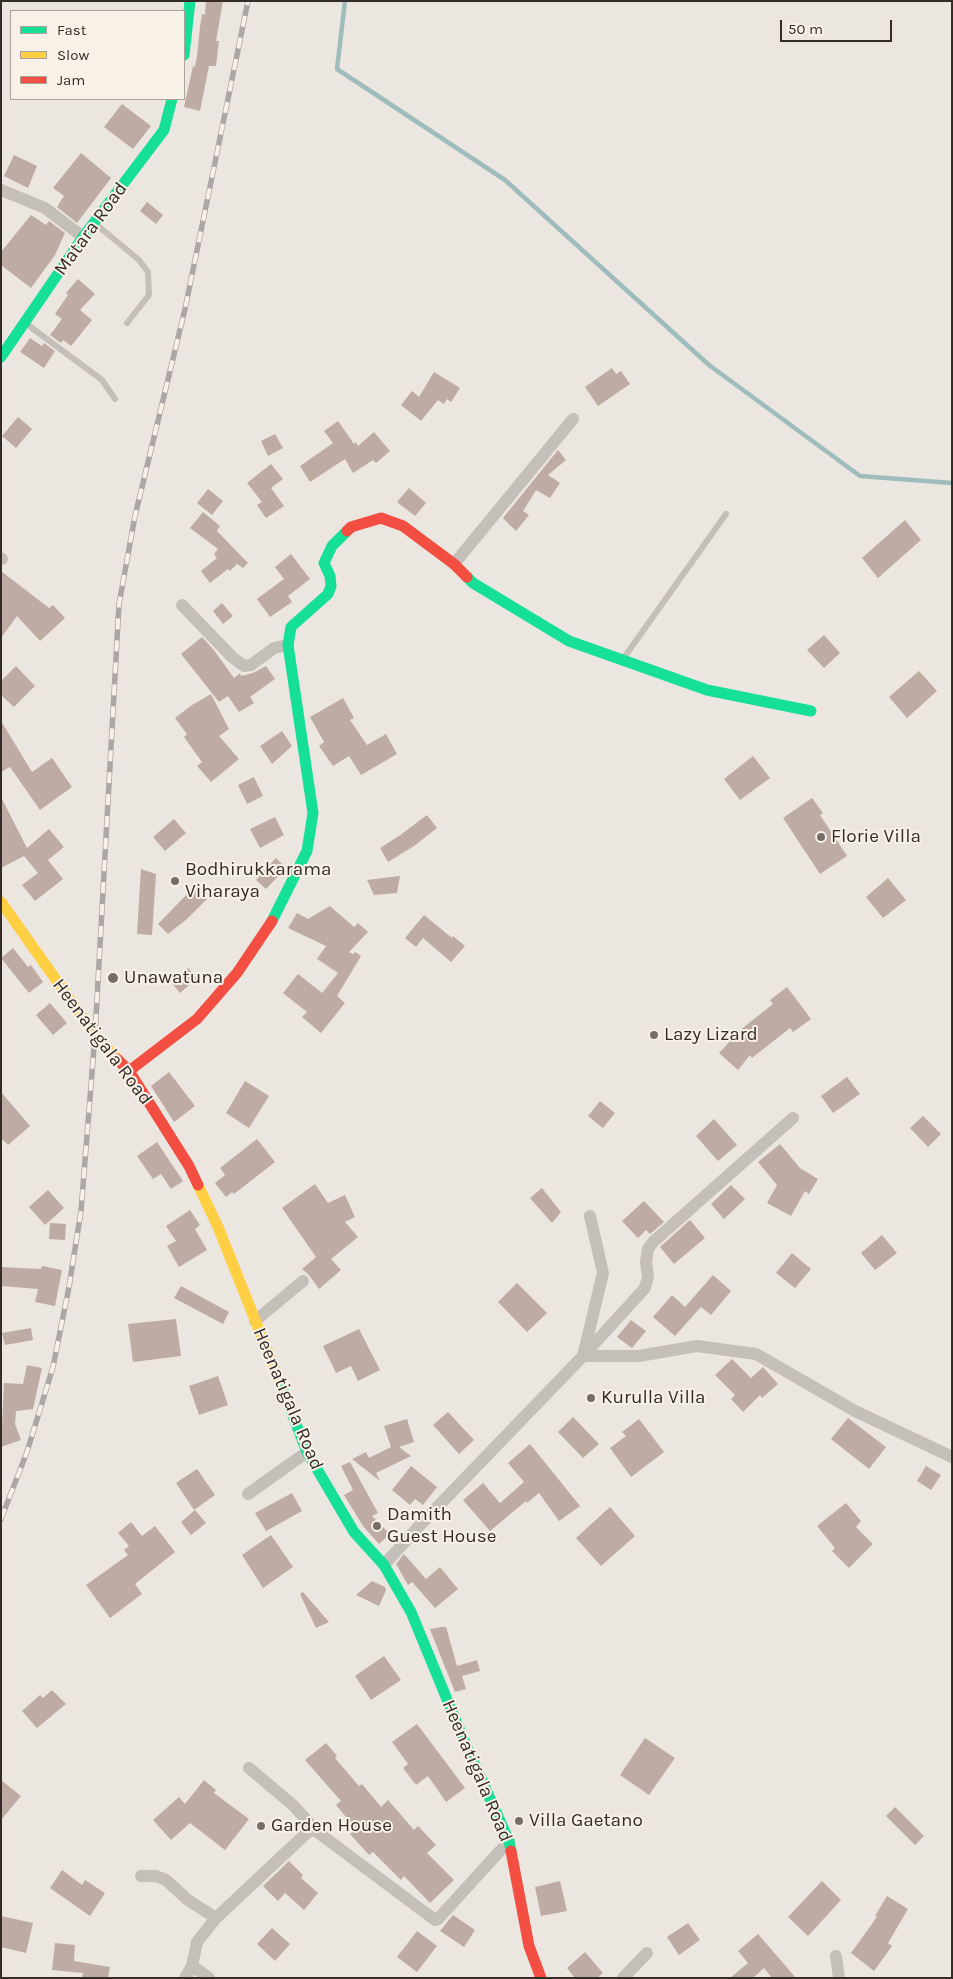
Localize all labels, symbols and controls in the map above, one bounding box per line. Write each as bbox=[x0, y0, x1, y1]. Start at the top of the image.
legend bbox=[10, 10, 185, 100]
scale bar bbox=[783, 10, 896, 42]
text: 50 m bbox=[788, 20, 823, 38]
text: Fast bbox=[57, 21, 86, 39]
text: Slow bbox=[57, 46, 89, 64]
text: Jam bbox=[57, 71, 85, 89]
street label: Matara Road bbox=[50, 178, 132, 280]
place label: Florie Villa bbox=[831, 826, 921, 848]
marker: Florie Villa bbox=[815, 831, 827, 843]
place label: Bodhirukkarama Viharaya bbox=[185, 859, 331, 903]
marker: Bodhirukkarama Viharaya bbox=[169, 875, 181, 887]
place label: Unawatuna bbox=[124, 967, 223, 989]
marker: Unawatuna bbox=[106, 971, 120, 985]
street label: Heenatigala Road bbox=[47, 974, 157, 1110]
place label: Lazy Lizard bbox=[664, 1024, 758, 1046]
marker: Lazy Lizard bbox=[648, 1029, 660, 1041]
street label: Heenatigala Road bbox=[248, 1325, 328, 1473]
place label: Kurulla Villa bbox=[601, 1387, 705, 1409]
marker: Kurulla Villa bbox=[585, 1392, 597, 1404]
place label: Damith Guest House bbox=[387, 1504, 496, 1548]
marker: Damith Guest House bbox=[371, 1520, 383, 1532]
street label: Heenatigala Road bbox=[437, 1697, 517, 1845]
place label: Villa Gaetano bbox=[529, 1810, 643, 1832]
place label: Garden House bbox=[271, 1815, 392, 1837]
marker: Villa Gaetano bbox=[513, 1815, 525, 1827]
marker: Garden House bbox=[255, 1820, 267, 1832]

